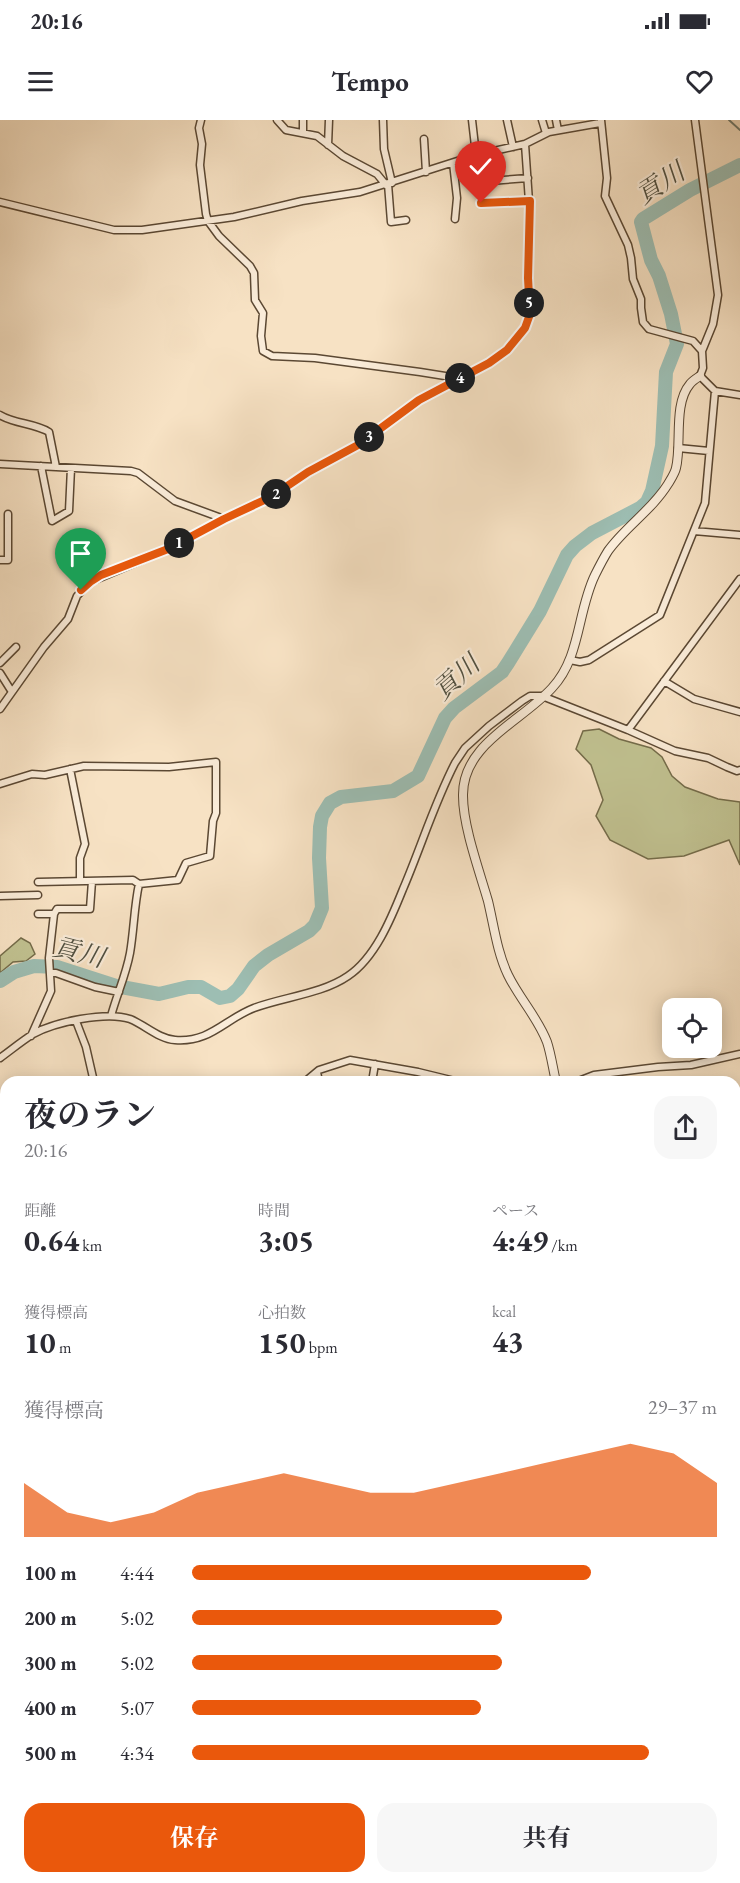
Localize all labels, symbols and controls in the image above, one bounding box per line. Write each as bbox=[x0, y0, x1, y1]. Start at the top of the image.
text: 20:16 bbox=[30, 7, 83, 36]
text: Tempo bbox=[331, 64, 409, 99]
icon: menu bbox=[24, 65, 57, 98]
icon: heart bbox=[683, 65, 716, 98]
pin bbox=[455, 141, 506, 203]
icon: check bbox=[464, 150, 497, 183]
water label: 貢川 bbox=[629, 153, 694, 211]
pin: 5 bbox=[514, 288, 544, 318]
text: 5 bbox=[525, 292, 533, 313]
pin: 4 bbox=[445, 363, 475, 393]
text: 4 bbox=[456, 367, 464, 388]
pin: 3 bbox=[354, 422, 384, 452]
text: 3 bbox=[365, 426, 373, 447]
pin: 2 bbox=[261, 479, 291, 509]
text: 2 bbox=[272, 483, 280, 504]
pin bbox=[55, 528, 106, 590]
pin: 1 bbox=[164, 528, 194, 558]
text: 1 bbox=[175, 532, 183, 553]
icon: arrive bbox=[64, 537, 97, 570]
water label: 貢川 bbox=[425, 645, 489, 707]
water label: 貢川 bbox=[50, 929, 111, 976]
map controls bbox=[662, 998, 722, 1058]
button: locate bbox=[662, 998, 722, 1058]
text: 夜のラン bbox=[24, 1093, 156, 1136]
button: share bbox=[654, 1096, 717, 1159]
text: 20:16 bbox=[24, 1137, 67, 1163]
text: 距離 bbox=[24, 1200, 56, 1221]
text: 時間 bbox=[258, 1200, 290, 1221]
text: ペース bbox=[492, 1200, 539, 1221]
text: 0.64 bbox=[24, 1221, 79, 1260]
text: 3:05 bbox=[258, 1221, 314, 1260]
text: 4:49 bbox=[492, 1221, 548, 1260]
text: km bbox=[79, 1235, 102, 1256]
text: /km bbox=[548, 1235, 578, 1256]
text: kcal bbox=[492, 1301, 516, 1322]
text: 獲得標高 bbox=[24, 1302, 88, 1323]
text: 心拍数 bbox=[258, 1302, 306, 1323]
text: 43 bbox=[492, 1322, 524, 1361]
text: 10 bbox=[24, 1323, 56, 1362]
text: 150 bbox=[258, 1323, 306, 1362]
text: m bbox=[56, 1337, 71, 1358]
text: bpm bbox=[306, 1337, 338, 1358]
text: 29–37 m bbox=[648, 1394, 717, 1420]
text: 獲得標高 bbox=[24, 1397, 104, 1423]
text: 100 m bbox=[24, 1560, 77, 1586]
text: 4:44 bbox=[120, 1560, 154, 1586]
text: 200 m bbox=[24, 1605, 77, 1631]
text: 5:02 bbox=[120, 1605, 154, 1631]
text: 300 m bbox=[24, 1650, 77, 1676]
text: 5:02 bbox=[120, 1650, 154, 1676]
text: 400 m bbox=[24, 1695, 77, 1721]
text: 5:07 bbox=[120, 1695, 154, 1721]
text: 500 m bbox=[24, 1740, 77, 1766]
text: 4:34 bbox=[120, 1740, 154, 1766]
button: 保存 bbox=[24, 1803, 365, 1872]
button: 共有 bbox=[377, 1803, 717, 1872]

